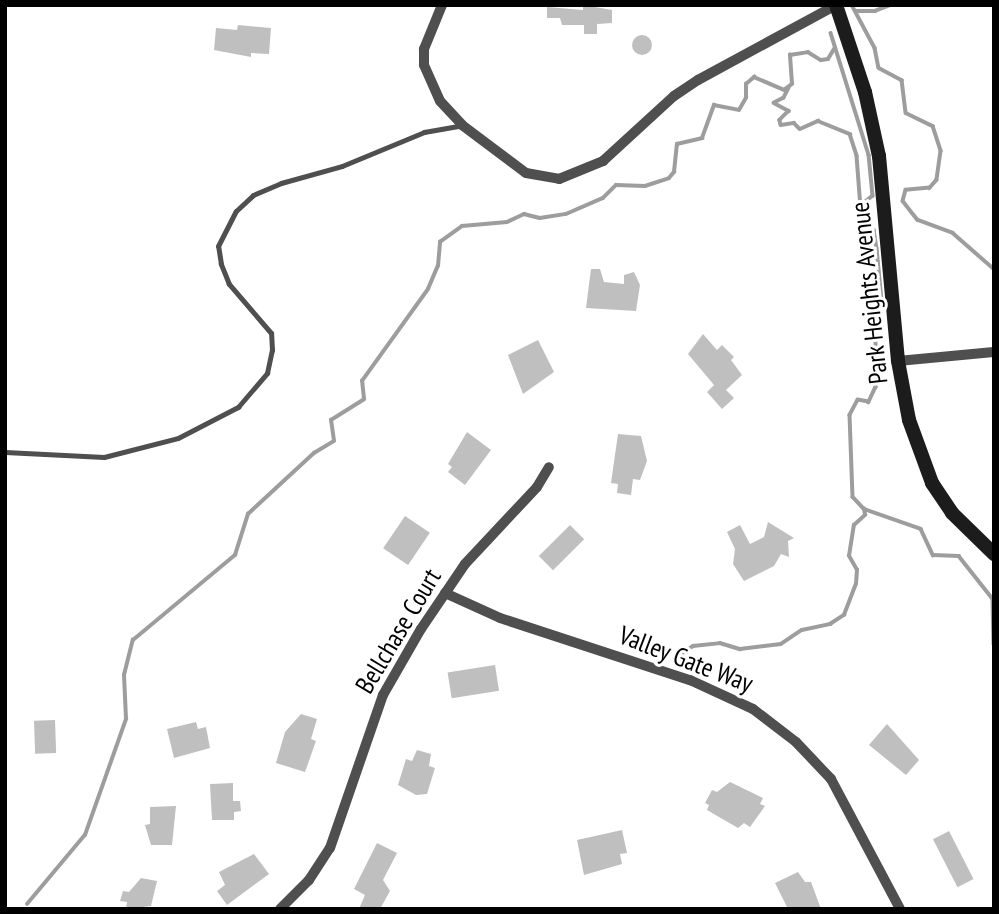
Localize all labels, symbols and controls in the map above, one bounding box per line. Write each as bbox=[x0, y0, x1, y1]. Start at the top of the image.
street label: Park Heights Avenue bbox=[844, 200, 894, 386]
street label: Bellchase Court bbox=[349, 563, 447, 699]
street label: Valley Gate Way bbox=[614, 619, 758, 699]

